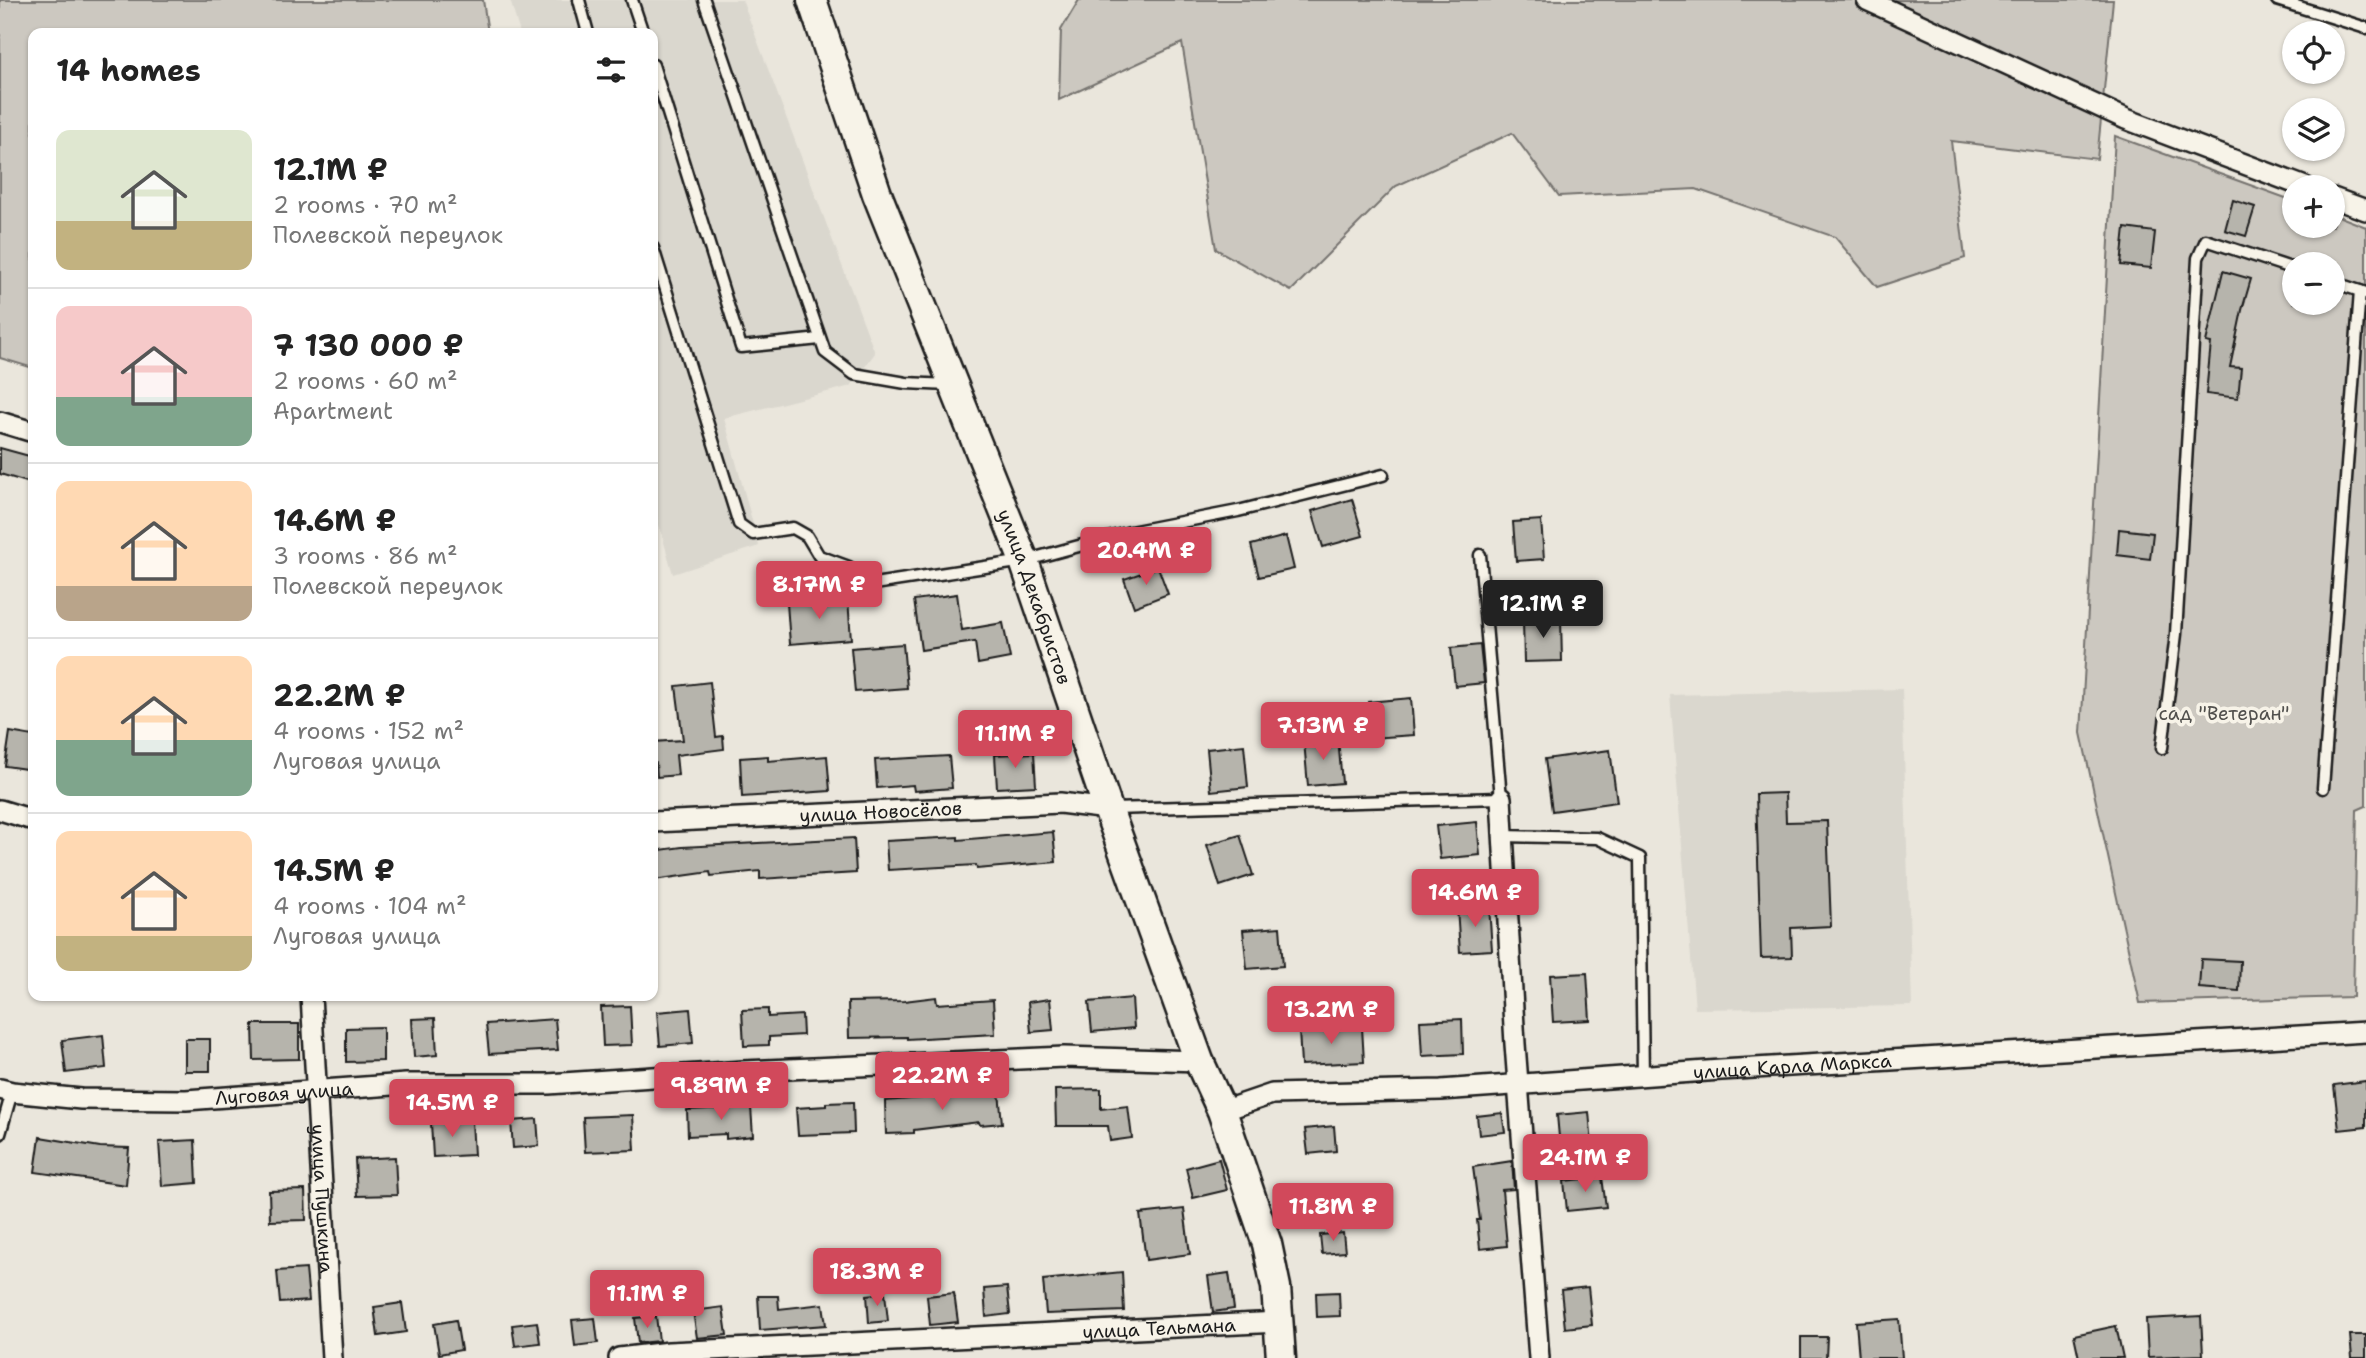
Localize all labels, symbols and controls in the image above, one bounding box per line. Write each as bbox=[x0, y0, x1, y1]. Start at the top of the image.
map controls bbox=[2282, 21, 2345, 315]
button: locate bbox=[2282, 21, 2345, 84]
text: 14 homes bbox=[56, 50, 201, 91]
icon: filters bbox=[592, 51, 630, 89]
button: layers bbox=[2282, 98, 2345, 161]
text: 12.1M ₽ bbox=[273, 149, 388, 190]
icon: home bbox=[112, 158, 196, 242]
button: + bbox=[2282, 175, 2345, 238]
text: 2 rooms · 70 m² bbox=[273, 190, 458, 220]
text: Полевской переулок bbox=[273, 220, 503, 250]
button: − bbox=[2282, 252, 2345, 315]
text: 7 130 000 ₽ bbox=[273, 325, 464, 366]
icon: home bbox=[112, 334, 196, 418]
text: 2 rooms · 60 m² bbox=[273, 366, 458, 396]
text: Apartment bbox=[273, 396, 393, 426]
text: 14.6M ₽ bbox=[273, 500, 396, 541]
street label: улица Декабристов bbox=[991, 505, 1077, 688]
icon: home bbox=[112, 509, 196, 593]
pin: 20.4M ₽ bbox=[1081, 528, 1211, 587]
text: 20.4M ₽ bbox=[1096, 535, 1196, 565]
text: 3 rooms · 86 m² bbox=[273, 541, 458, 571]
pin: 8.17M ₽ bbox=[754, 562, 884, 621]
text: 8.17M ₽ bbox=[772, 569, 866, 599]
text: Полевской переулок bbox=[273, 571, 503, 601]
pin: 12.1M ₽ bbox=[1478, 580, 1608, 640]
text: 12.1M ₽ bbox=[1499, 588, 1587, 618]
text: 22.2M ₽ bbox=[273, 675, 406, 716]
icon: home bbox=[112, 684, 196, 768]
park label: сад "Ветеран" bbox=[2159, 701, 2289, 726]
pin: 7.13M ₽ bbox=[1258, 702, 1388, 762]
pin: 11.1M ₽ bbox=[950, 710, 1080, 770]
text: 7.13M ₽ bbox=[1277, 710, 1369, 740]
text: 4 rooms · 152 m² bbox=[273, 716, 464, 746]
text: 11.1M ₽ bbox=[974, 718, 1056, 748]
text: Луговая улица bbox=[273, 746, 441, 776]
street label: улица Новосёлов bbox=[799, 796, 963, 828]
text: 14.5M ₽ bbox=[273, 850, 395, 891]
icon: home bbox=[112, 859, 196, 943]
pin: 14.6M ₽ bbox=[1410, 870, 1540, 929]
text: 14.6M ₽ bbox=[1428, 877, 1522, 907]
text: 4 rooms · 104 m² bbox=[273, 891, 466, 921]
text: Луговая улица bbox=[273, 921, 441, 951]
pin: 13.2M ₽ bbox=[1266, 986, 1396, 1046]
text: 13.2M ₽ bbox=[1283, 994, 1379, 1024]
street label: улица Карла Маркса bbox=[1692, 1048, 1892, 1085]
pin: 22.2M ₽ bbox=[877, 1052, 1007, 1112]
text: 22.2M ₽ bbox=[891, 1060, 993, 1090]
pin: 9.89M ₽ bbox=[656, 1062, 786, 1122]
text: 9.89M ₽ bbox=[670, 1070, 772, 1100]
street label: Луговая улица bbox=[214, 1076, 354, 1111]
pin: 14.5M ₽ bbox=[387, 1080, 517, 1139]
text: 14.5M ₽ bbox=[405, 1087, 499, 1117]
street label: улица Пушкина bbox=[305, 1123, 339, 1274]
pin: 24.1M ₽ bbox=[1520, 1134, 1650, 1194]
text: 24.1M ₽ bbox=[1539, 1142, 1631, 1172]
pin: 11.8M ₽ bbox=[1268, 1184, 1398, 1243]
text: 11.8M ₽ bbox=[1288, 1191, 1378, 1221]
pin: 18.3M ₽ bbox=[812, 1248, 942, 1308]
text: 18.3M ₽ bbox=[829, 1256, 925, 1286]
pin: 11.1M ₽ bbox=[582, 1270, 712, 1330]
text: 11.1M ₽ bbox=[606, 1278, 688, 1308]
street label: улица Тельмана bbox=[1082, 1312, 1237, 1345]

